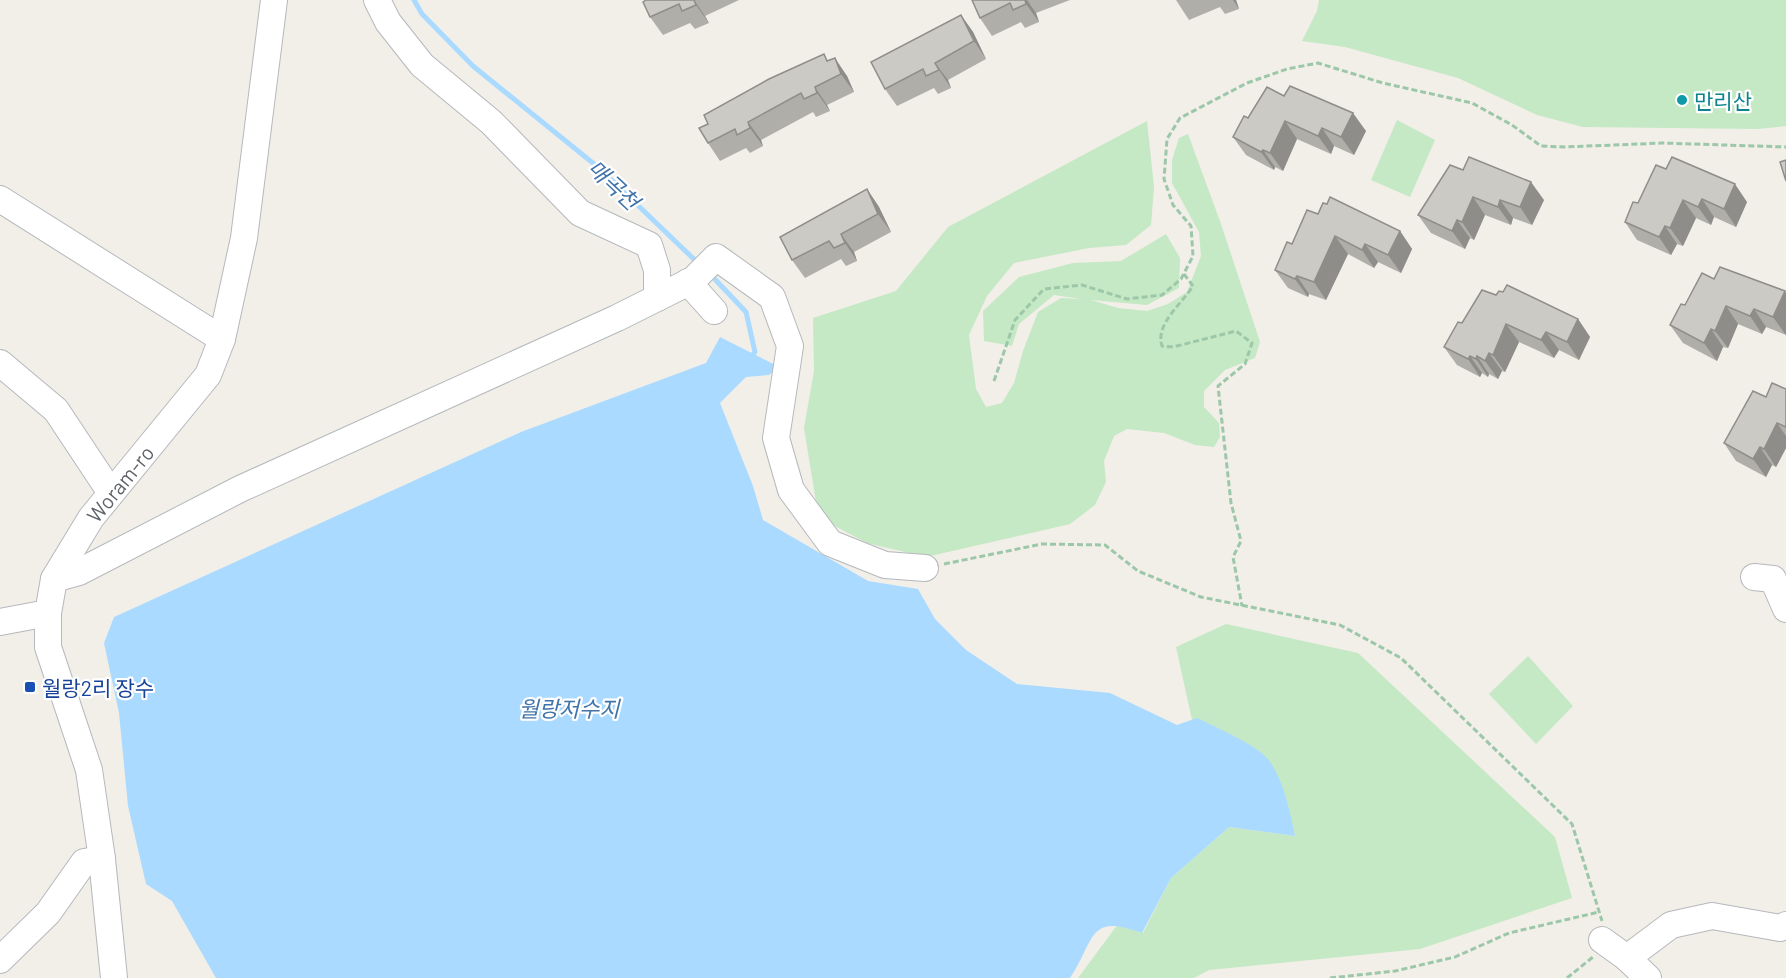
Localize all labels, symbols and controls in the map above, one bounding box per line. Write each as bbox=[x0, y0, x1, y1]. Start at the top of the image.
place label: 만리산 bbox=[1694, 88, 1752, 113]
marker: 만리산 bbox=[1675, 93, 1689, 107]
water label: 매곡천 bbox=[583, 154, 647, 216]
street label: Woram-ro bbox=[81, 440, 158, 527]
place label: 월랑2리 장수 bbox=[42, 675, 154, 700]
marker: 월랑2리 장수 bbox=[23, 680, 37, 694]
water label: 월랑저수지 bbox=[518, 695, 621, 721]

